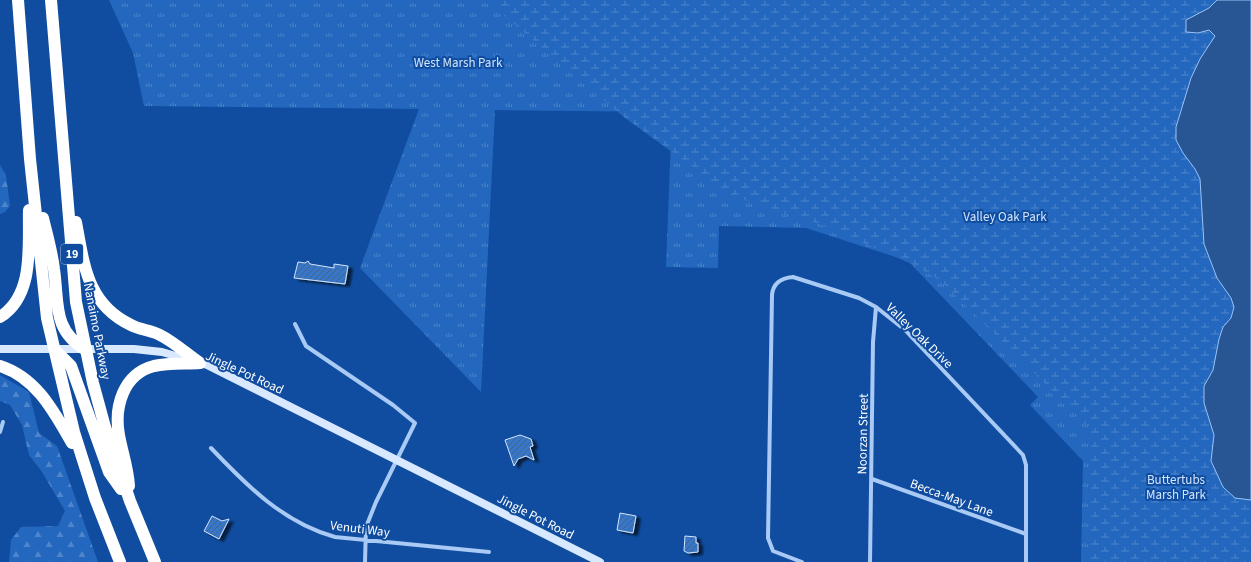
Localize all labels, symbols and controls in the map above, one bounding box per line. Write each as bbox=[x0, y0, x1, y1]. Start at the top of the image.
park label: West Marsh Park bbox=[414, 54, 503, 72]
park label: Valley Oak Park bbox=[963, 208, 1047, 226]
road number: 19 bbox=[61, 244, 83, 264]
street label: Nanaimo Parkway bbox=[79, 281, 115, 381]
street label: Valley Oak Drive bbox=[882, 299, 957, 372]
street label: Jingle Pot Road bbox=[203, 347, 287, 399]
street label: Noorzan Street bbox=[853, 393, 873, 475]
park label: Buttertubs Marsh Park bbox=[1146, 471, 1207, 504]
street label: Becca-May Lane bbox=[908, 475, 996, 521]
street label: Jingle Pot Road bbox=[494, 490, 577, 544]
street label: Venuti Way bbox=[329, 516, 391, 542]

